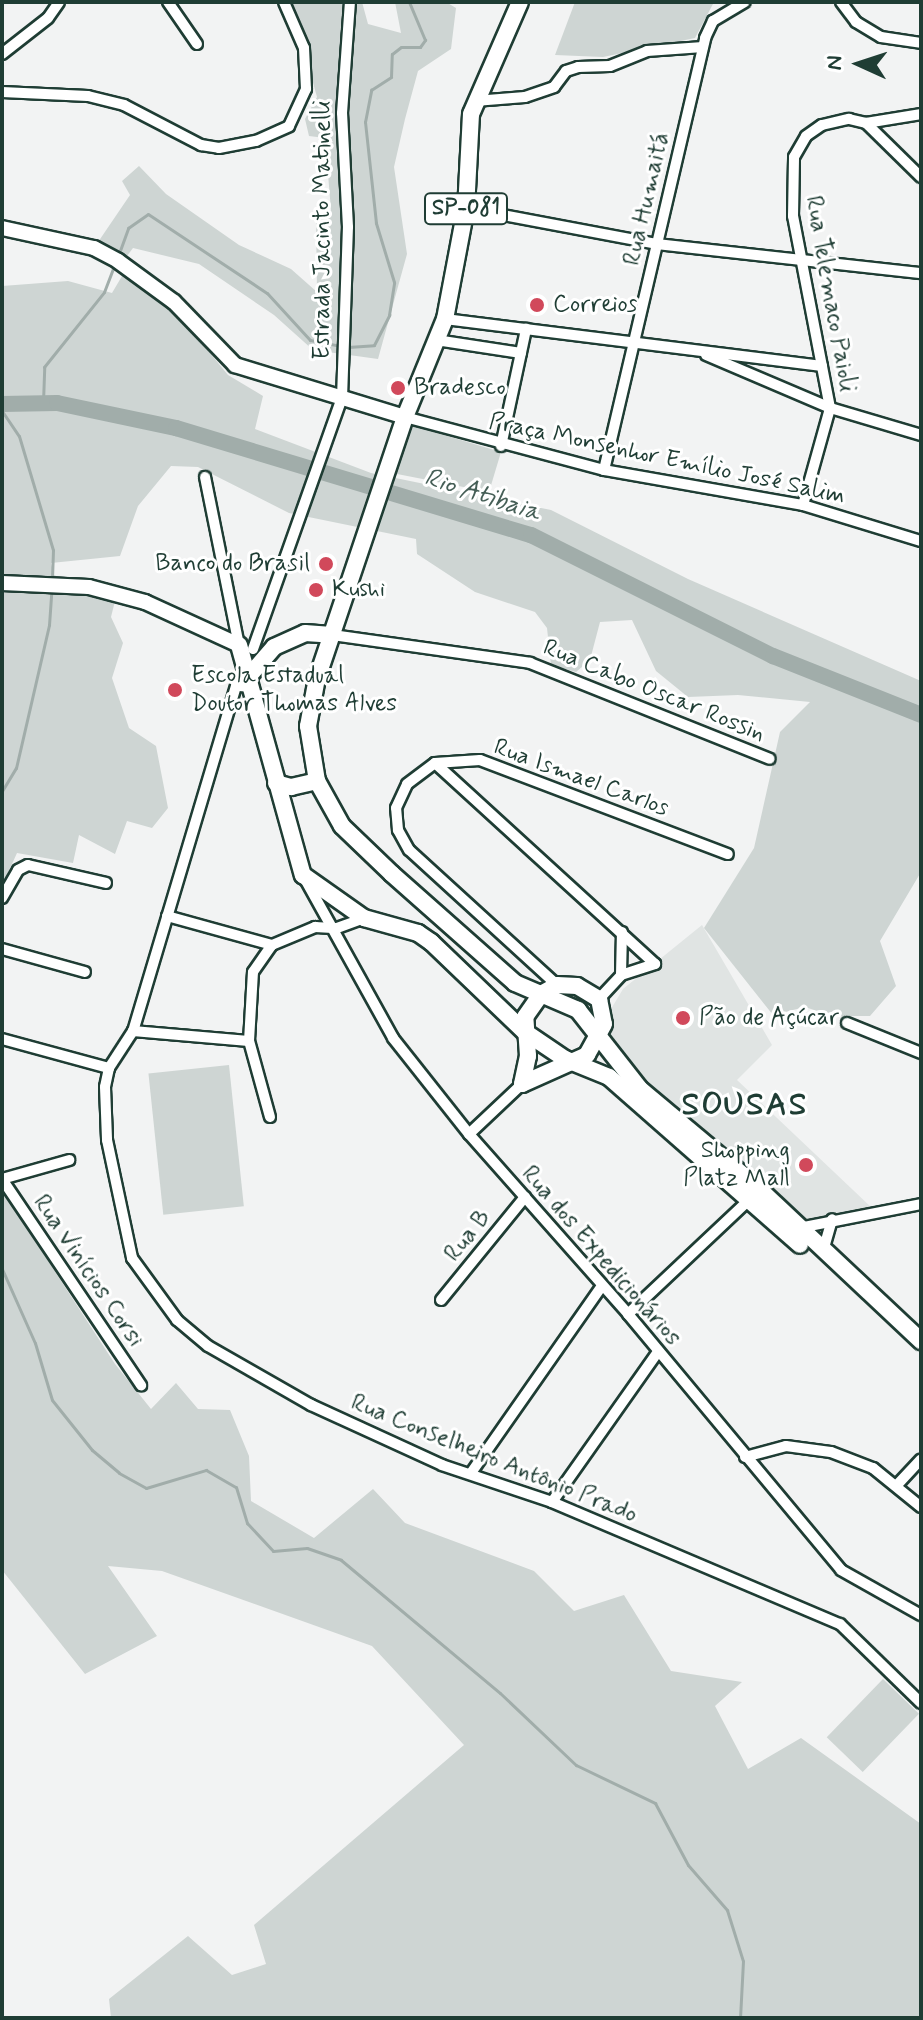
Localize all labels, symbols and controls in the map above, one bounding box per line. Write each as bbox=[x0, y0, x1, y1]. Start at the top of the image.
north arrow bbox=[819, 24, 899, 104]
text: N bbox=[821, 55, 849, 71]
street label: Estrada Jacinto Matinelli bbox=[309, 98, 337, 362]
street label: Rua Humaitá bbox=[618, 131, 676, 267]
road number: SP-081 bbox=[422, 191, 510, 227]
street label: Rua Telemaco Paioli bbox=[798, 192, 862, 396]
place label: Correios bbox=[553, 291, 637, 319]
marker: Correios bbox=[528, 296, 546, 314]
place label: Bradesco bbox=[414, 374, 506, 402]
marker: Bradesco bbox=[389, 379, 407, 397]
street label: Praça Monsenhor Emílio José Salim bbox=[488, 407, 846, 511]
water label: Rio Atibaia bbox=[420, 463, 544, 529]
place label: Banco do Brasil bbox=[157, 550, 310, 578]
marker: Banco do Brasil bbox=[317, 555, 335, 573]
place label: Kushi bbox=[332, 576, 385, 604]
marker: Kushi bbox=[307, 581, 325, 599]
street label: Rua Cabo Oscar Rossin bbox=[541, 634, 767, 748]
place label: Escola Estadual Doutor Thomas Alves bbox=[191, 662, 398, 718]
marker: Escola Estadual Doutor Thomas Alves bbox=[166, 681, 184, 699]
street label: Rua Ismael Carlos bbox=[488, 732, 674, 824]
place label: Pão de Açúcar bbox=[699, 1004, 840, 1032]
marker: Pão de Açúcar bbox=[674, 1009, 692, 1027]
district label: SOUSAS bbox=[682, 1086, 808, 1124]
place label: Shopping Platz Mall bbox=[685, 1137, 790, 1193]
marker: Shopping Platz Mall bbox=[797, 1156, 815, 1174]
street label: Rua dos Expedicionários bbox=[513, 1158, 689, 1354]
street label: Rua Vinícios Corsi bbox=[26, 1189, 150, 1353]
street label: Rua B bbox=[438, 1204, 498, 1268]
street label: Rua Conselheiro Antônio Prado bbox=[347, 1389, 641, 1529]

